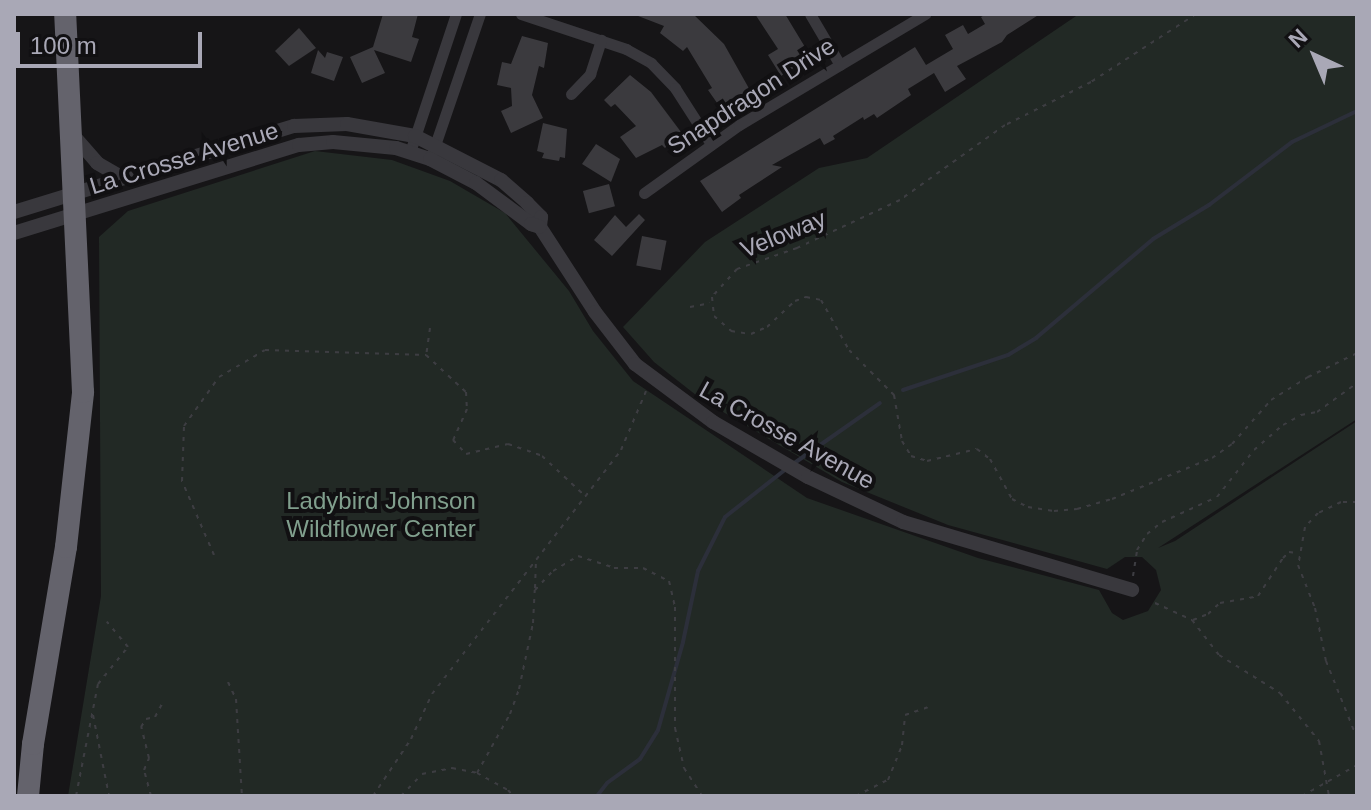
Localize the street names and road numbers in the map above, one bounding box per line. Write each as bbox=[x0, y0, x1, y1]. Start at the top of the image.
street label: Snapdragon Drive bbox=[662, 31, 840, 161]
street label: La Crosse Avenue bbox=[86, 115, 282, 201]
street label: Veloway bbox=[736, 204, 830, 264]
street label: La Crosse Avenue bbox=[694, 375, 880, 495]

